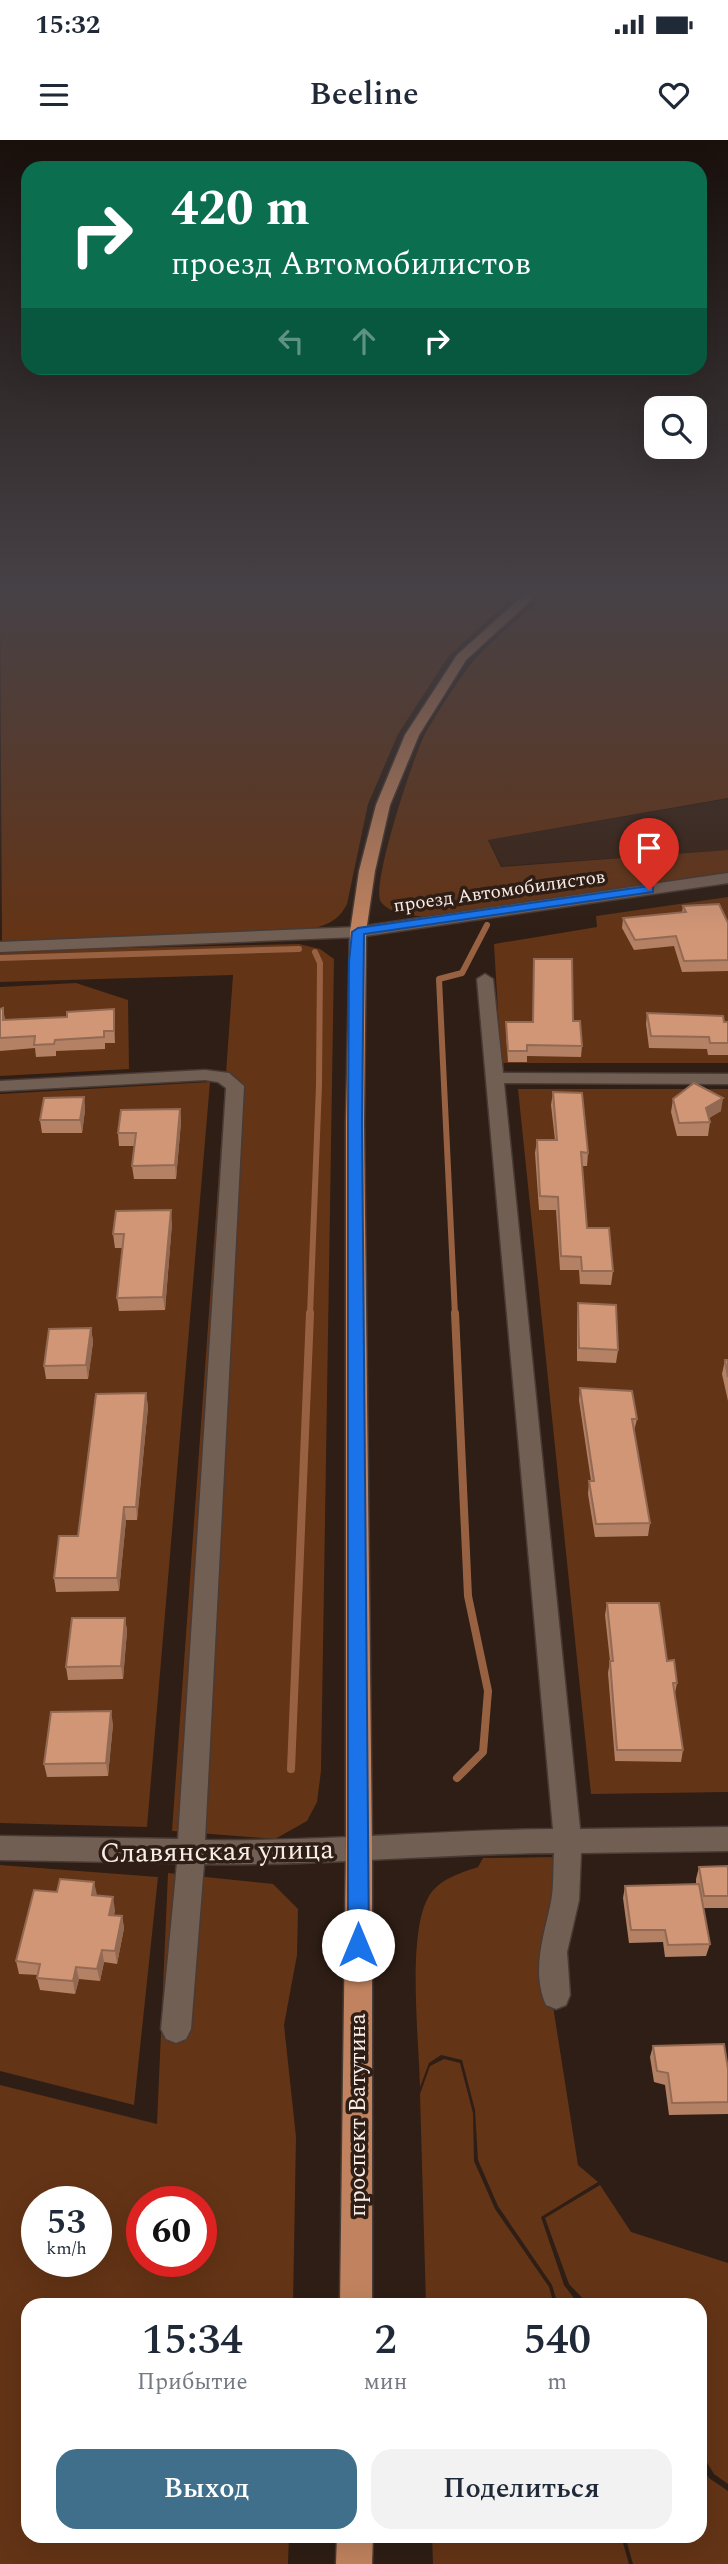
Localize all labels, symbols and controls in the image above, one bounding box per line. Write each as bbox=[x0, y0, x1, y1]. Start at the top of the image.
text: 15:32 bbox=[35, 5, 100, 45]
text: Beeline bbox=[309, 70, 419, 119]
icon: menu bbox=[35, 76, 73, 114]
icon: heart bbox=[655, 76, 693, 114]
text: 420 m bbox=[171, 172, 310, 247]
icon: right bbox=[56, 189, 147, 280]
text: проезд Автомобилистов bbox=[171, 240, 531, 289]
icon: left bbox=[272, 322, 310, 360]
icon: ahead bbox=[345, 322, 383, 360]
icon: right bbox=[418, 322, 456, 360]
map controls bbox=[644, 396, 707, 459]
button: search bbox=[644, 396, 707, 459]
pin bbox=[619, 818, 679, 890]
icon: arrive bbox=[630, 829, 668, 867]
street label: проезд Автомобилистов bbox=[391, 862, 607, 921]
street label: Славянская улица bbox=[100, 1828, 335, 1875]
position arrow bbox=[321, 1908, 395, 1982]
street label: проспект Ватутина bbox=[341, 2013, 376, 2217]
speed limit sign: 60 bbox=[126, 2186, 217, 2277]
text: 53 bbox=[47, 2196, 86, 2249]
text: km/h bbox=[46, 2235, 87, 2262]
text: 15:34 bbox=[142, 2309, 243, 2372]
text: 2 bbox=[374, 2309, 397, 2372]
text: 540 bbox=[523, 2309, 591, 2372]
text: Прибытие bbox=[137, 2365, 248, 2400]
text: мин bbox=[364, 2365, 407, 2400]
text: m bbox=[547, 2365, 567, 2400]
button: Выход bbox=[56, 2449, 357, 2529]
button: Поделиться bbox=[371, 2449, 672, 2529]

